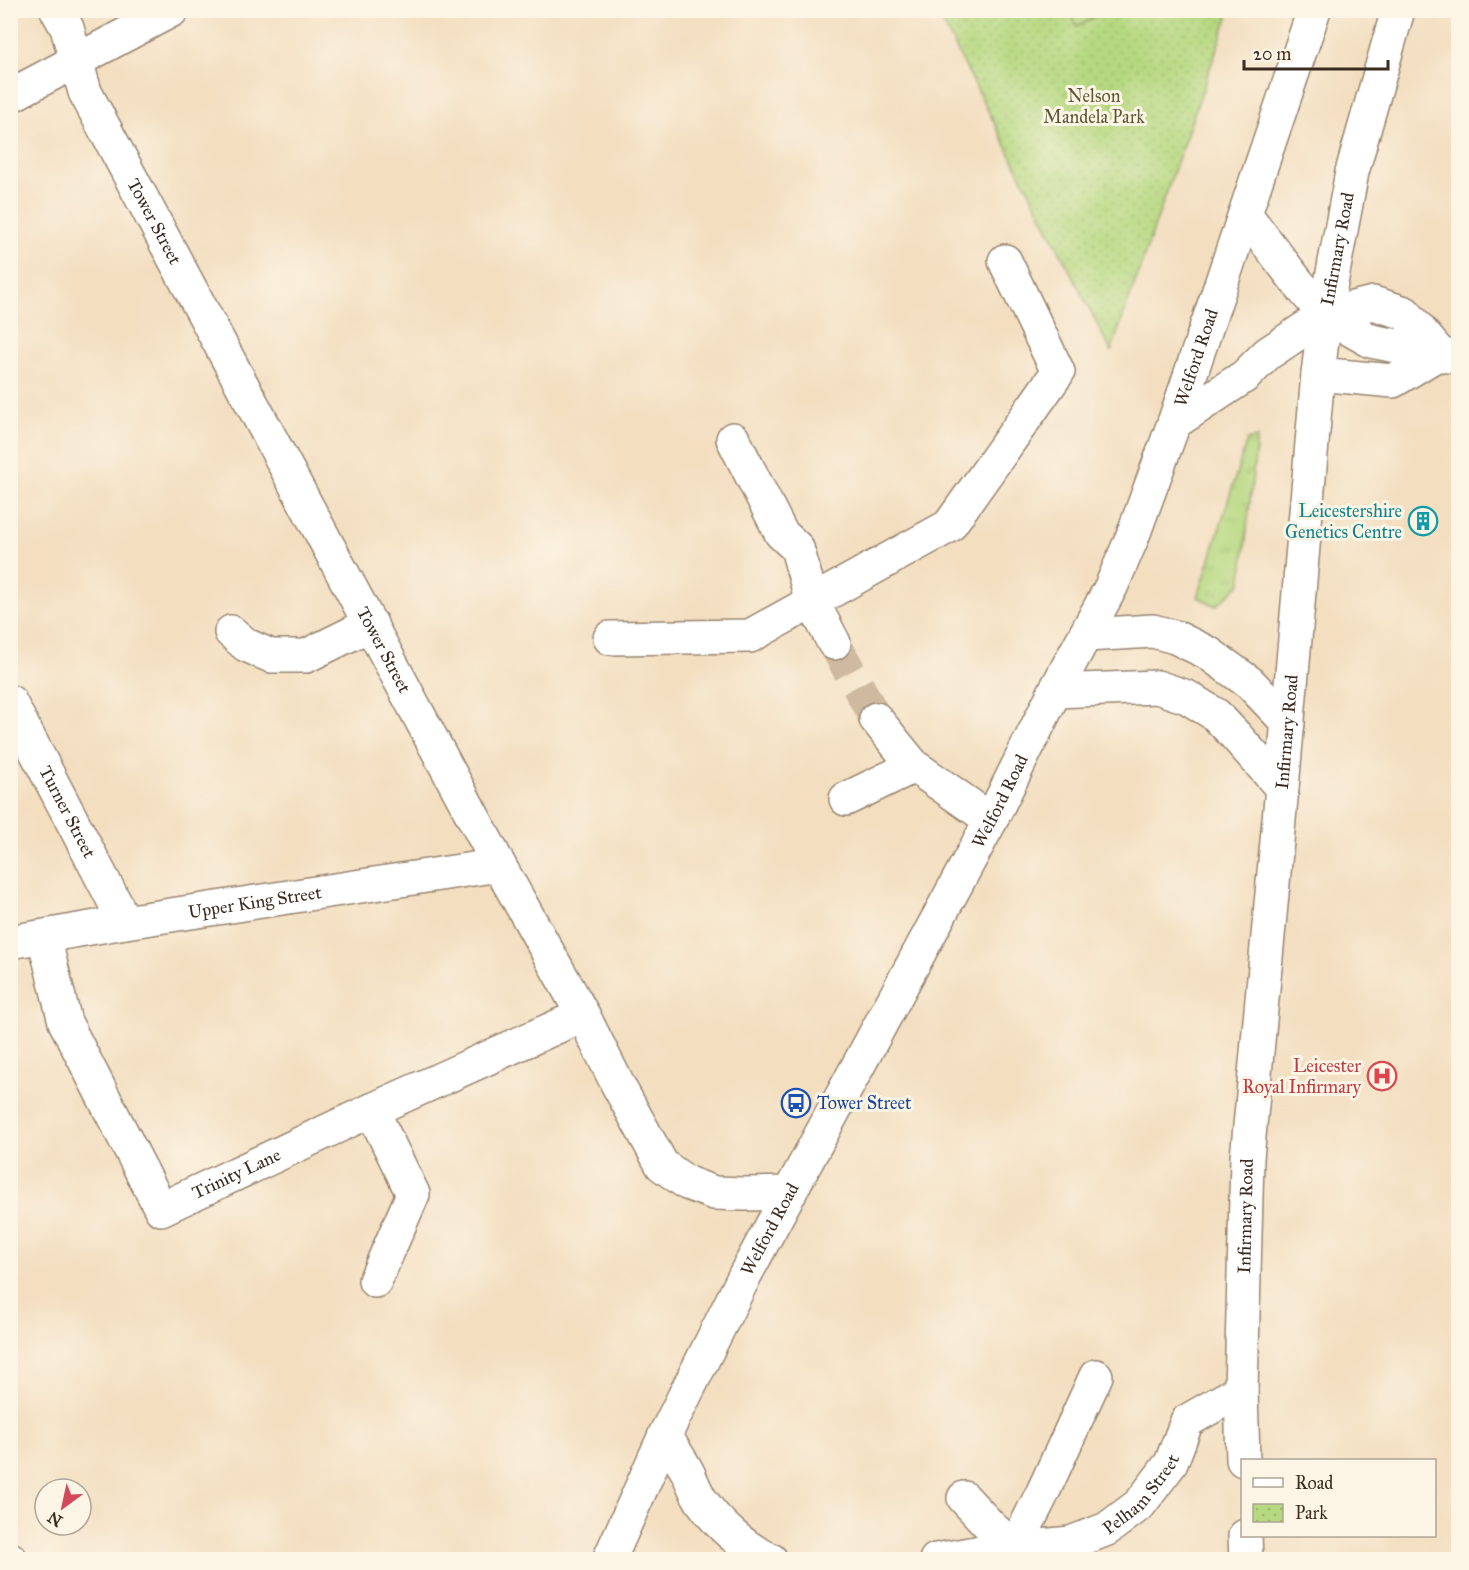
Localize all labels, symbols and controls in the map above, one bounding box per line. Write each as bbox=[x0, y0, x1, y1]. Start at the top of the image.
scale bar bbox=[1244, 33, 1388, 71]
text: 20 m bbox=[1253, 43, 1291, 65]
park label: Nelson Mandela Park bbox=[1043, 85, 1145, 128]
street label: Tower Street bbox=[122, 175, 187, 269]
street label: Infirmary Road bbox=[1316, 190, 1359, 307]
street label: Welford Road bbox=[1169, 306, 1223, 409]
place label: Leicestershire Genetics Centre bbox=[1285, 500, 1402, 543]
building icon: Leicestershire Genetics Centre bbox=[1407, 505, 1439, 537]
street label: Tower Street bbox=[352, 603, 416, 697]
street label: Infirmary Road bbox=[1271, 674, 1303, 790]
street label: Welford Road bbox=[967, 751, 1033, 852]
street label: Turner Street bbox=[34, 762, 101, 862]
street label: Upper King Street bbox=[187, 881, 324, 923]
place label: Leicester Royal Infirmary bbox=[1242, 1055, 1362, 1098]
hospital icon: Leicester Royal Infirmary bbox=[1366, 1060, 1398, 1092]
bus stop icon: Tower Street bbox=[780, 1087, 812, 1119]
place label: Tower Street bbox=[817, 1092, 912, 1114]
street label: Trinity Lane bbox=[189, 1143, 284, 1204]
street label: Infirmary Road bbox=[1233, 1158, 1258, 1274]
street label: Welford Road bbox=[736, 1179, 804, 1279]
street label: Pelham Street bbox=[1098, 1451, 1184, 1539]
legend bbox=[1241, 1459, 1436, 1537]
text: Road bbox=[1295, 1472, 1333, 1494]
north arrow bbox=[33, 1477, 93, 1537]
text: Park bbox=[1295, 1502, 1328, 1524]
text: N bbox=[44, 1507, 66, 1531]

